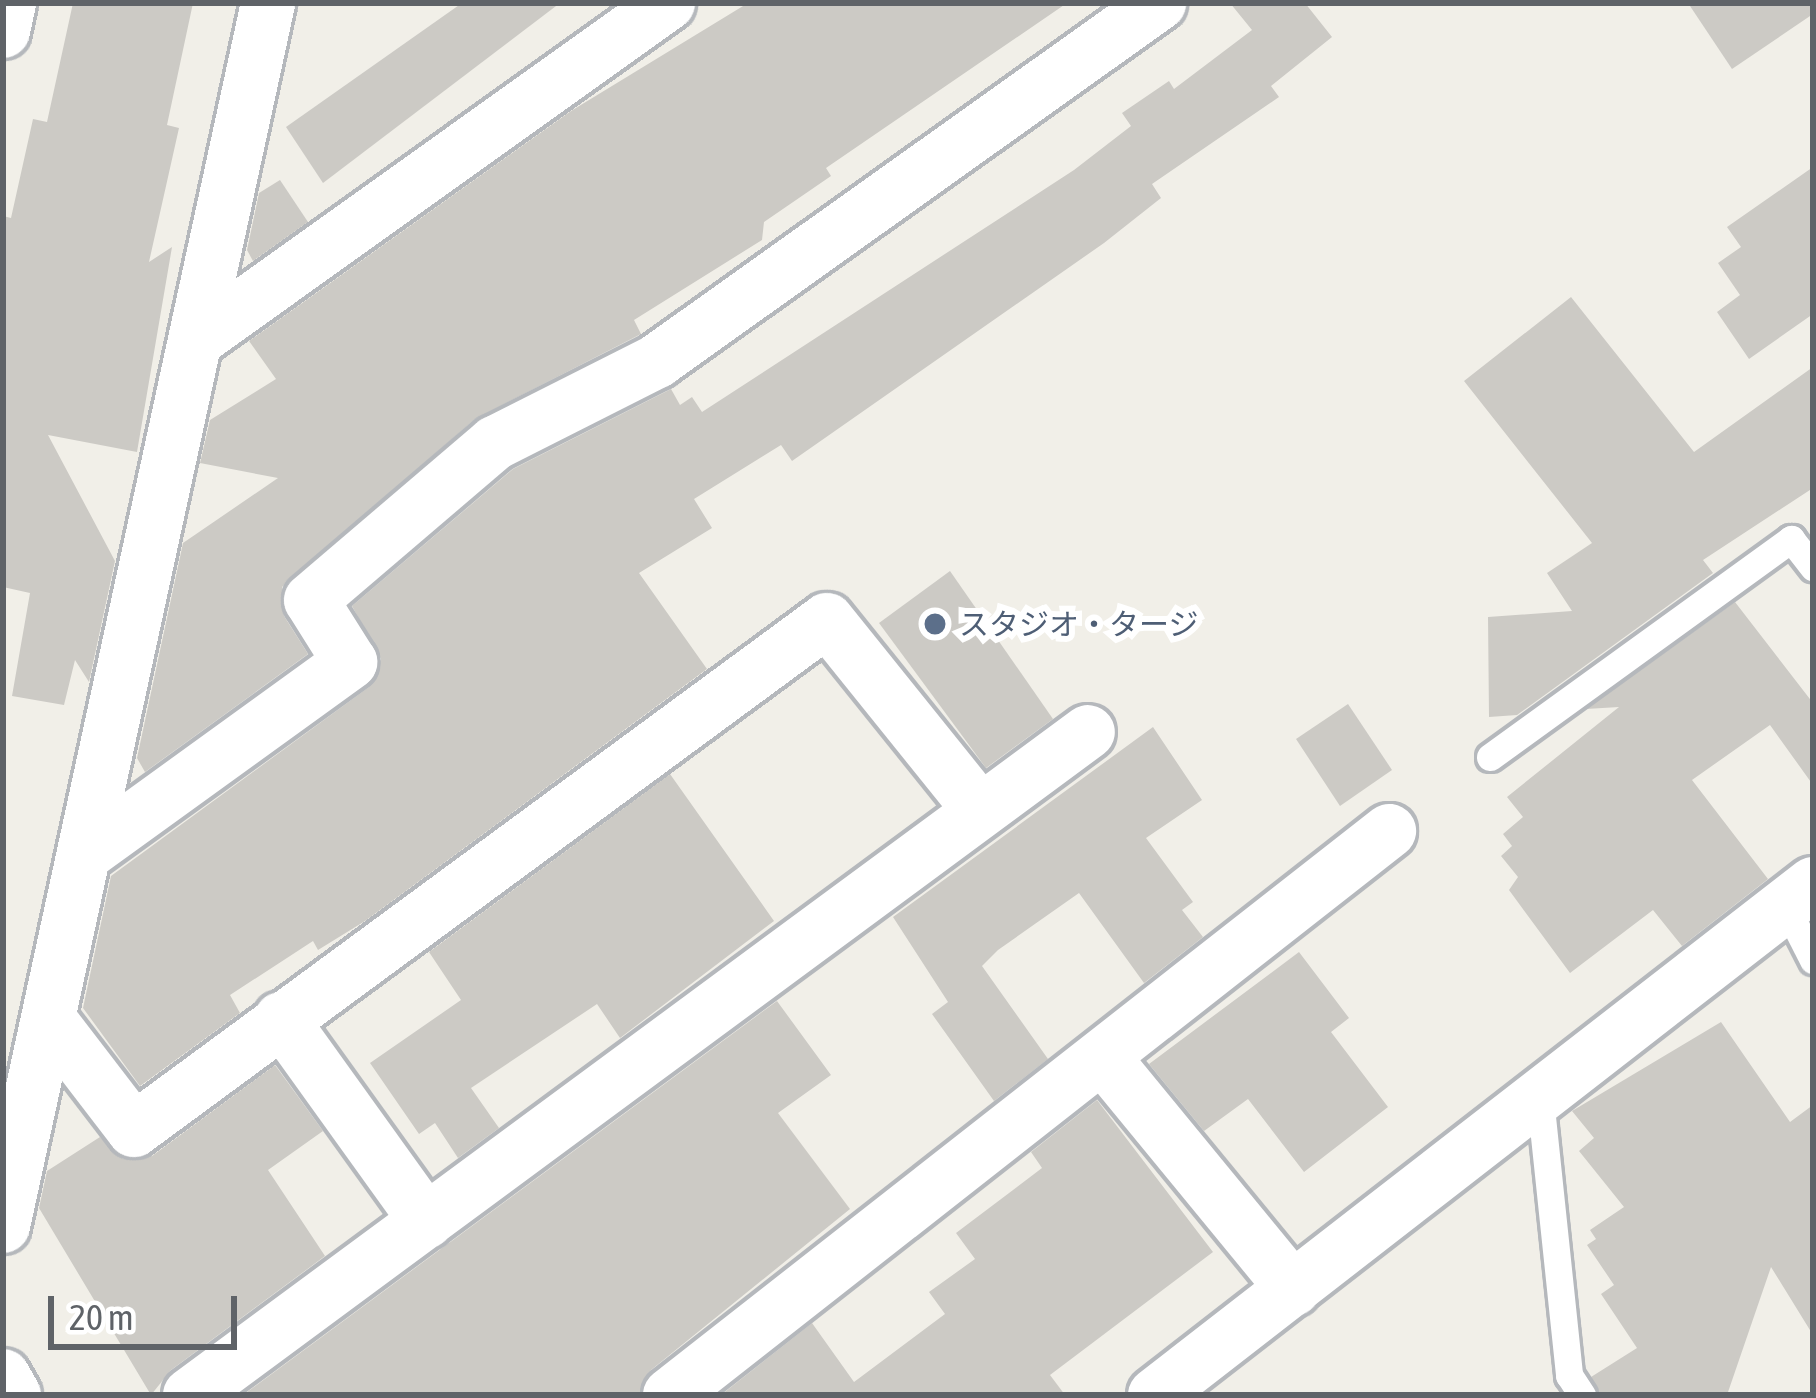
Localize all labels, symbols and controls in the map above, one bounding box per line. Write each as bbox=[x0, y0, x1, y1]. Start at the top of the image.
place label: スタジオ・タージ bbox=[959, 606, 1199, 642]
marker: スタジオ・タージ bbox=[922, 611, 948, 637]
scale bar bbox=[54, 1272, 243, 1346]
text: 20 m bbox=[69, 1296, 134, 1338]

